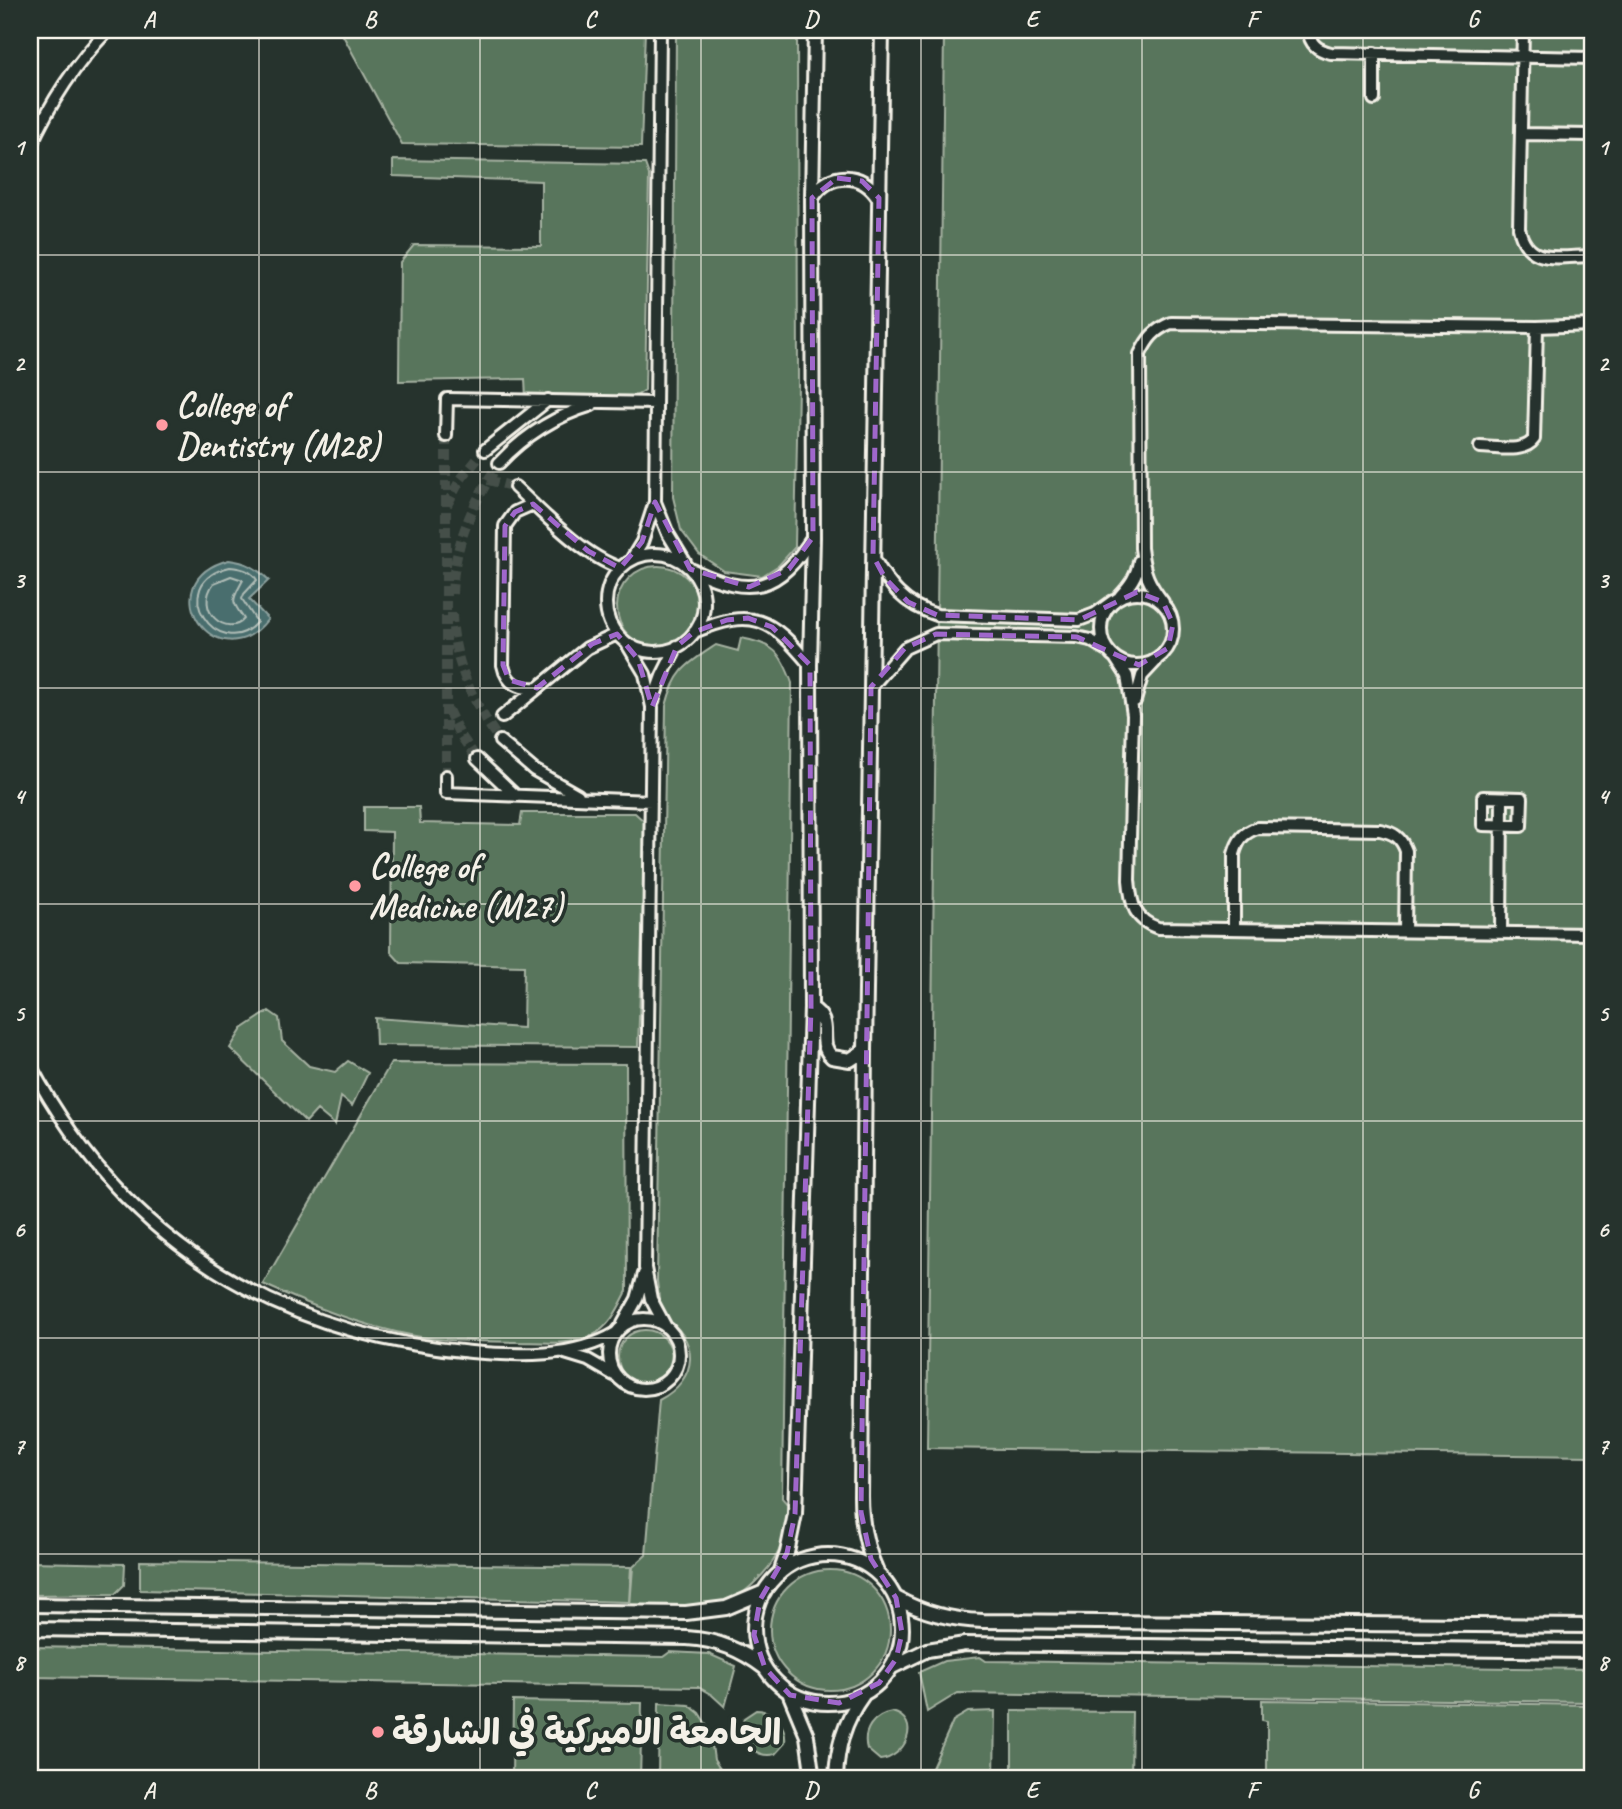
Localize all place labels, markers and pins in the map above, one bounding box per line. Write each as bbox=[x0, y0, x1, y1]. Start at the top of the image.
place label: College of Dentistry (M28) bbox=[176, 383, 383, 468]
marker: College of Dentistry (M28) bbox=[154, 417, 170, 433]
place label: College of Medicine (M27) bbox=[369, 844, 565, 929]
marker: College of Medicine (M27) bbox=[347, 878, 363, 894]
place label: الجامعة الاميركية في الشارقة bbox=[392, 1707, 781, 1757]
marker: الجامعة الاميركية في الشارقة bbox=[370, 1724, 386, 1740]

